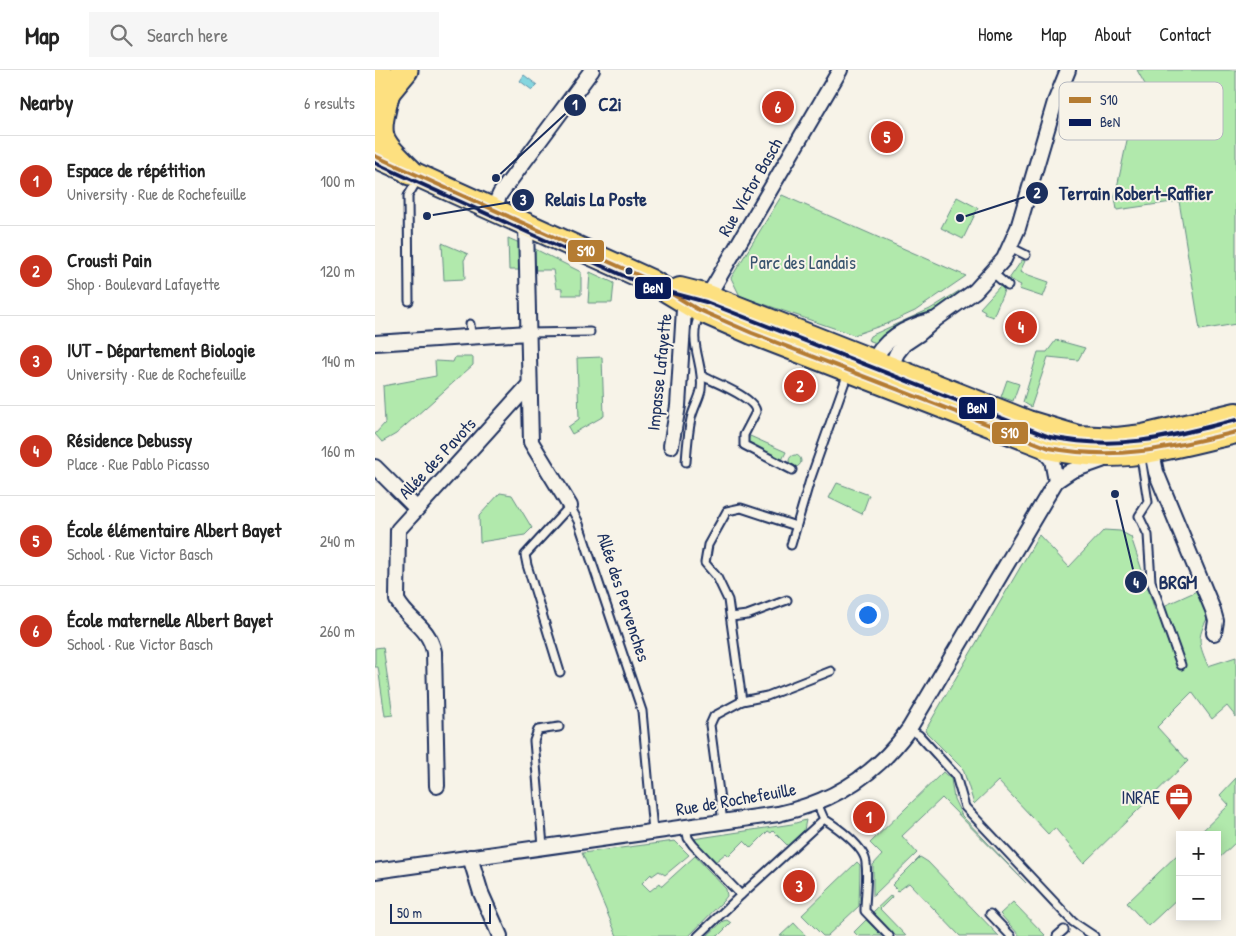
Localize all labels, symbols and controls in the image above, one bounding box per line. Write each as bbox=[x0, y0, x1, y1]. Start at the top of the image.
search box bbox=[89, 12, 439, 57]
text: Map bbox=[25, 19, 59, 51]
icon: search bbox=[107, 21, 135, 49]
text: Search here bbox=[147, 22, 228, 48]
text: Home bbox=[978, 22, 1013, 47]
text: Map bbox=[1041, 22, 1066, 47]
text: About bbox=[1094, 22, 1131, 47]
text: Contact bbox=[1159, 22, 1211, 47]
legend bbox=[1059, 82, 1223, 140]
text: Nearby bbox=[20, 88, 73, 117]
callout: C2i bbox=[563, 88, 631, 122]
pin: 6 bbox=[762, 88, 794, 126]
text: S10 bbox=[1100, 90, 1118, 109]
text: C2i bbox=[598, 91, 622, 117]
text: 6 results bbox=[304, 92, 355, 114]
text: 1 bbox=[572, 94, 578, 115]
text: BeN bbox=[1100, 112, 1120, 131]
pin: 5 bbox=[871, 118, 903, 156]
street label: Rue Victor Basch bbox=[712, 133, 789, 241]
text: Espace de répétition bbox=[67, 157, 205, 183]
text: 1 bbox=[33, 170, 39, 192]
text: 100 m bbox=[320, 170, 355, 192]
callout: Terrain Robert-Raffier bbox=[1024, 176, 1224, 210]
text: Terrain Robert-Raffier bbox=[1058, 180, 1214, 206]
text: 2 bbox=[1033, 182, 1041, 203]
text: University · Rue de Rochefeuille bbox=[67, 183, 247, 205]
callout: Relais La Poste bbox=[510, 183, 657, 217]
text: Relais La Poste bbox=[545, 186, 647, 212]
text: 3 bbox=[520, 189, 527, 210]
line badge: S10 bbox=[567, 239, 605, 263]
text: S10 bbox=[577, 241, 596, 260]
text: Crousti Pain bbox=[67, 247, 152, 273]
park label: Parc des Landais bbox=[750, 250, 856, 275]
text: 2 bbox=[32, 260, 40, 282]
text: 120 m bbox=[320, 260, 355, 282]
unlabelled marker bbox=[624, 266, 634, 276]
text: Shop · Boulevard Lafayette bbox=[67, 273, 220, 295]
line badge: BeN bbox=[634, 276, 672, 300]
text: BeN bbox=[643, 278, 664, 297]
pin: 4 bbox=[1005, 308, 1037, 346]
street label: Impasse Lafayette bbox=[640, 312, 678, 432]
text: IUT - Département Biologie bbox=[67, 337, 255, 363]
text: 3 bbox=[32, 350, 40, 372]
text: 140 m bbox=[321, 350, 355, 372]
text: University · Rue de Rochefeuille bbox=[67, 363, 247, 385]
pin: 2 bbox=[784, 367, 816, 405]
line badge: BeN bbox=[958, 396, 996, 420]
text: BeN bbox=[967, 398, 988, 417]
street label: Allée des Pavots bbox=[393, 412, 481, 504]
line badge: S10 bbox=[991, 421, 1029, 445]
text: S10 bbox=[1001, 423, 1020, 442]
text: Résidence Debussy bbox=[67, 427, 192, 453]
text: 4 bbox=[33, 440, 39, 462]
text: 160 m bbox=[321, 440, 355, 462]
text: Place · Rue Pablo Picasso bbox=[67, 453, 210, 475]
text: École élémentaire Albert Bayet bbox=[67, 517, 281, 543]
street label: Allée des Pervenches bbox=[591, 529, 657, 665]
text: 5 bbox=[33, 530, 39, 552]
text: 240 m bbox=[320, 530, 355, 552]
text: School · Rue Victor Basch bbox=[67, 543, 213, 565]
callout: BRGM bbox=[1123, 565, 1207, 599]
text: BRGM bbox=[1159, 569, 1197, 595]
text: 4 bbox=[1133, 572, 1139, 593]
your location bbox=[855, 602, 881, 628]
text: École maternelle Albert Bayet bbox=[67, 607, 273, 633]
text: 6 bbox=[33, 620, 39, 642]
text: 260 m bbox=[319, 620, 355, 642]
text: School · Rue Victor Basch bbox=[67, 633, 213, 655]
street label: Rue de Rochefeuille bbox=[674, 776, 798, 822]
office icon: INRAE bbox=[1164, 782, 1194, 821]
place label: INRAE bbox=[1121, 785, 1160, 810]
pin: 1 bbox=[853, 798, 885, 836]
map controls bbox=[1176, 831, 1221, 921]
button: + bbox=[1176, 831, 1221, 876]
pin: 3 bbox=[783, 867, 815, 905]
button: − bbox=[1176, 876, 1221, 921]
scale bar bbox=[390, 901, 491, 924]
text: 50 m bbox=[397, 903, 422, 922]

